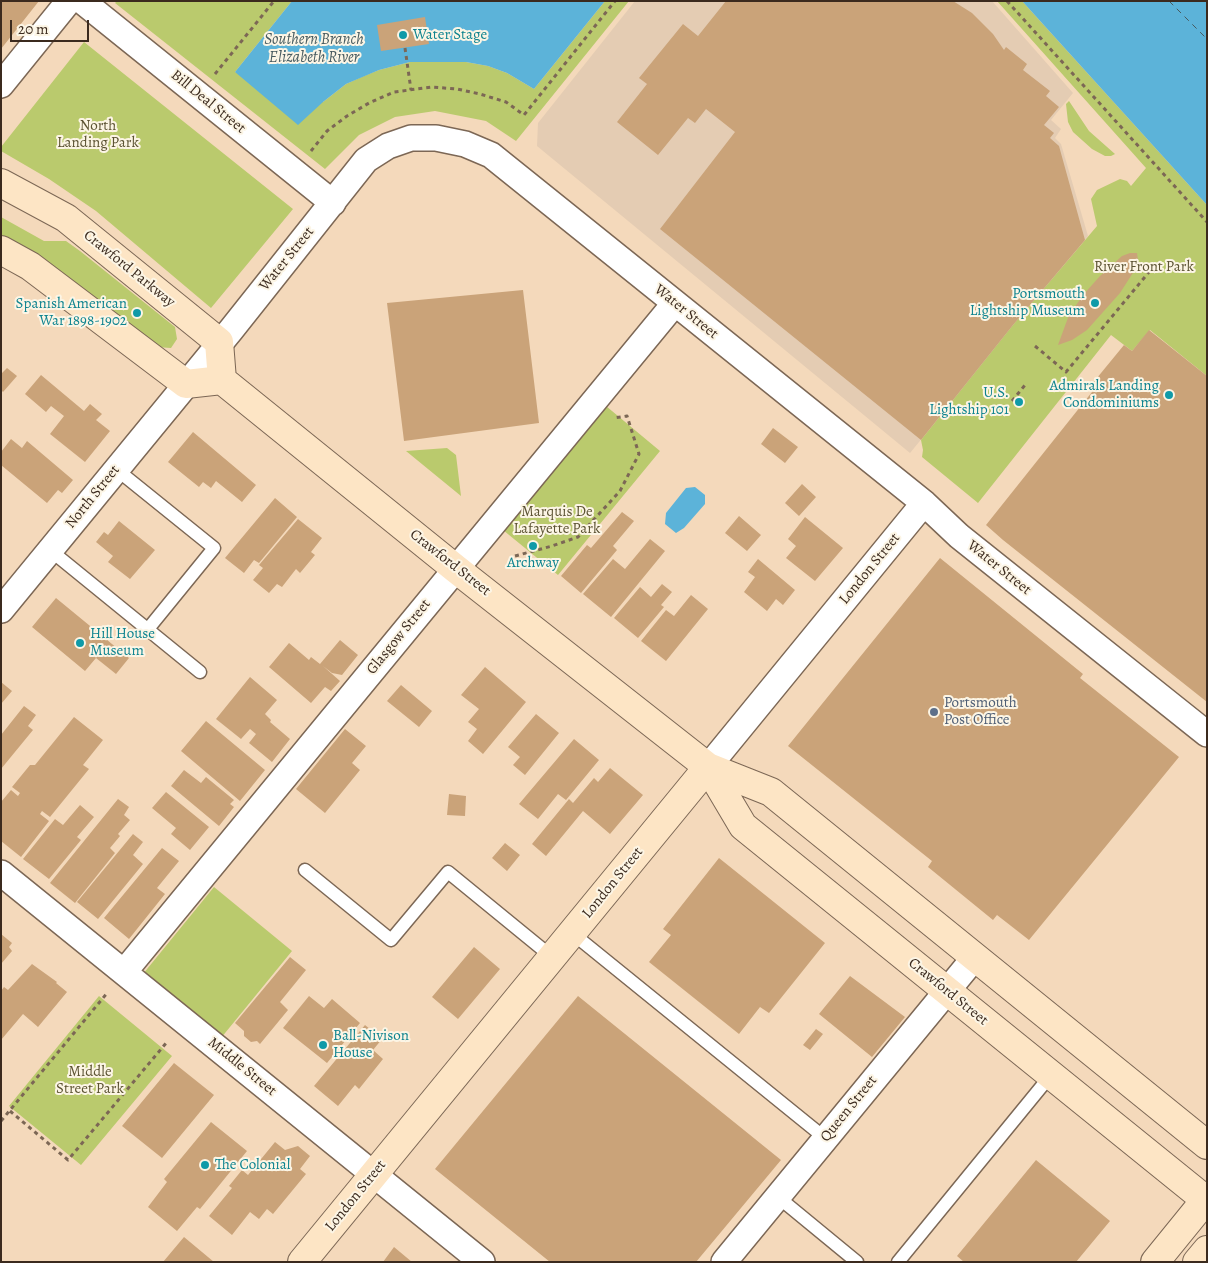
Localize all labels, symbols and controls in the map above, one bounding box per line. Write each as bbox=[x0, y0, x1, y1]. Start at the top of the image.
scale bar bbox=[12, 10, 91, 42]
text: 20 m bbox=[18, 19, 49, 39]
place label: Water Stage bbox=[413, 26, 487, 44]
marker: Water Stage bbox=[397, 29, 409, 41]
water label: Southern Branch Elizabeth River bbox=[264, 30, 364, 68]
street label: Bill Deal Street bbox=[167, 66, 249, 138]
park label: North Landing Park bbox=[57, 117, 139, 152]
street label: Water Street bbox=[256, 223, 318, 295]
street label: Crawford Parkway bbox=[80, 227, 178, 311]
park label: River Front Park bbox=[1094, 258, 1194, 276]
street label: Water Street bbox=[650, 281, 722, 343]
place label: Portsmouth Lightship Museum bbox=[970, 285, 1085, 320]
place label: Spanish American War 1898-1902 bbox=[16, 295, 127, 330]
marker: Portsmouth Lightship Museum bbox=[1089, 297, 1101, 309]
marker: Spanish American War 1898-1902 bbox=[131, 307, 143, 319]
place label: Admirals Landing Condominiums bbox=[1050, 377, 1159, 412]
place label: U.S. Lightship 101 bbox=[929, 384, 1009, 419]
marker: Admirals Landing Condominiums bbox=[1163, 389, 1175, 401]
marker: U.S. Lightship 101 bbox=[1013, 396, 1025, 408]
street label: North Street bbox=[62, 462, 124, 532]
park label: Marquis De Lafayette Park bbox=[513, 503, 601, 538]
street label: Crawford Street bbox=[406, 526, 494, 600]
street label: London Street bbox=[836, 530, 904, 608]
street label: Water Street bbox=[963, 537, 1035, 599]
marker: Archway bbox=[527, 540, 539, 552]
place label: Archway bbox=[507, 554, 559, 572]
street label: Glasgow Street bbox=[363, 596, 435, 678]
place label: Hill House Museum bbox=[90, 625, 155, 660]
marker: Hill House Museum bbox=[74, 637, 86, 649]
place label: Portsmouth Post Office bbox=[944, 694, 1017, 729]
marker: Portsmouth Post Office bbox=[928, 706, 940, 718]
street label: London Street bbox=[579, 844, 647, 922]
street label: Crawford Street bbox=[904, 954, 992, 1030]
place label: Ball-Nivison House bbox=[333, 1027, 409, 1062]
street label: Middle Street bbox=[204, 1034, 280, 1100]
marker: Ball-Nivison House bbox=[317, 1039, 329, 1051]
park label: Middle Street Park bbox=[56, 1063, 124, 1098]
street label: Queen Street bbox=[817, 1072, 881, 1146]
place label: The Colonial bbox=[215, 1156, 290, 1174]
street label: London Street bbox=[322, 1157, 390, 1235]
marker: The Colonial bbox=[199, 1159, 211, 1171]

